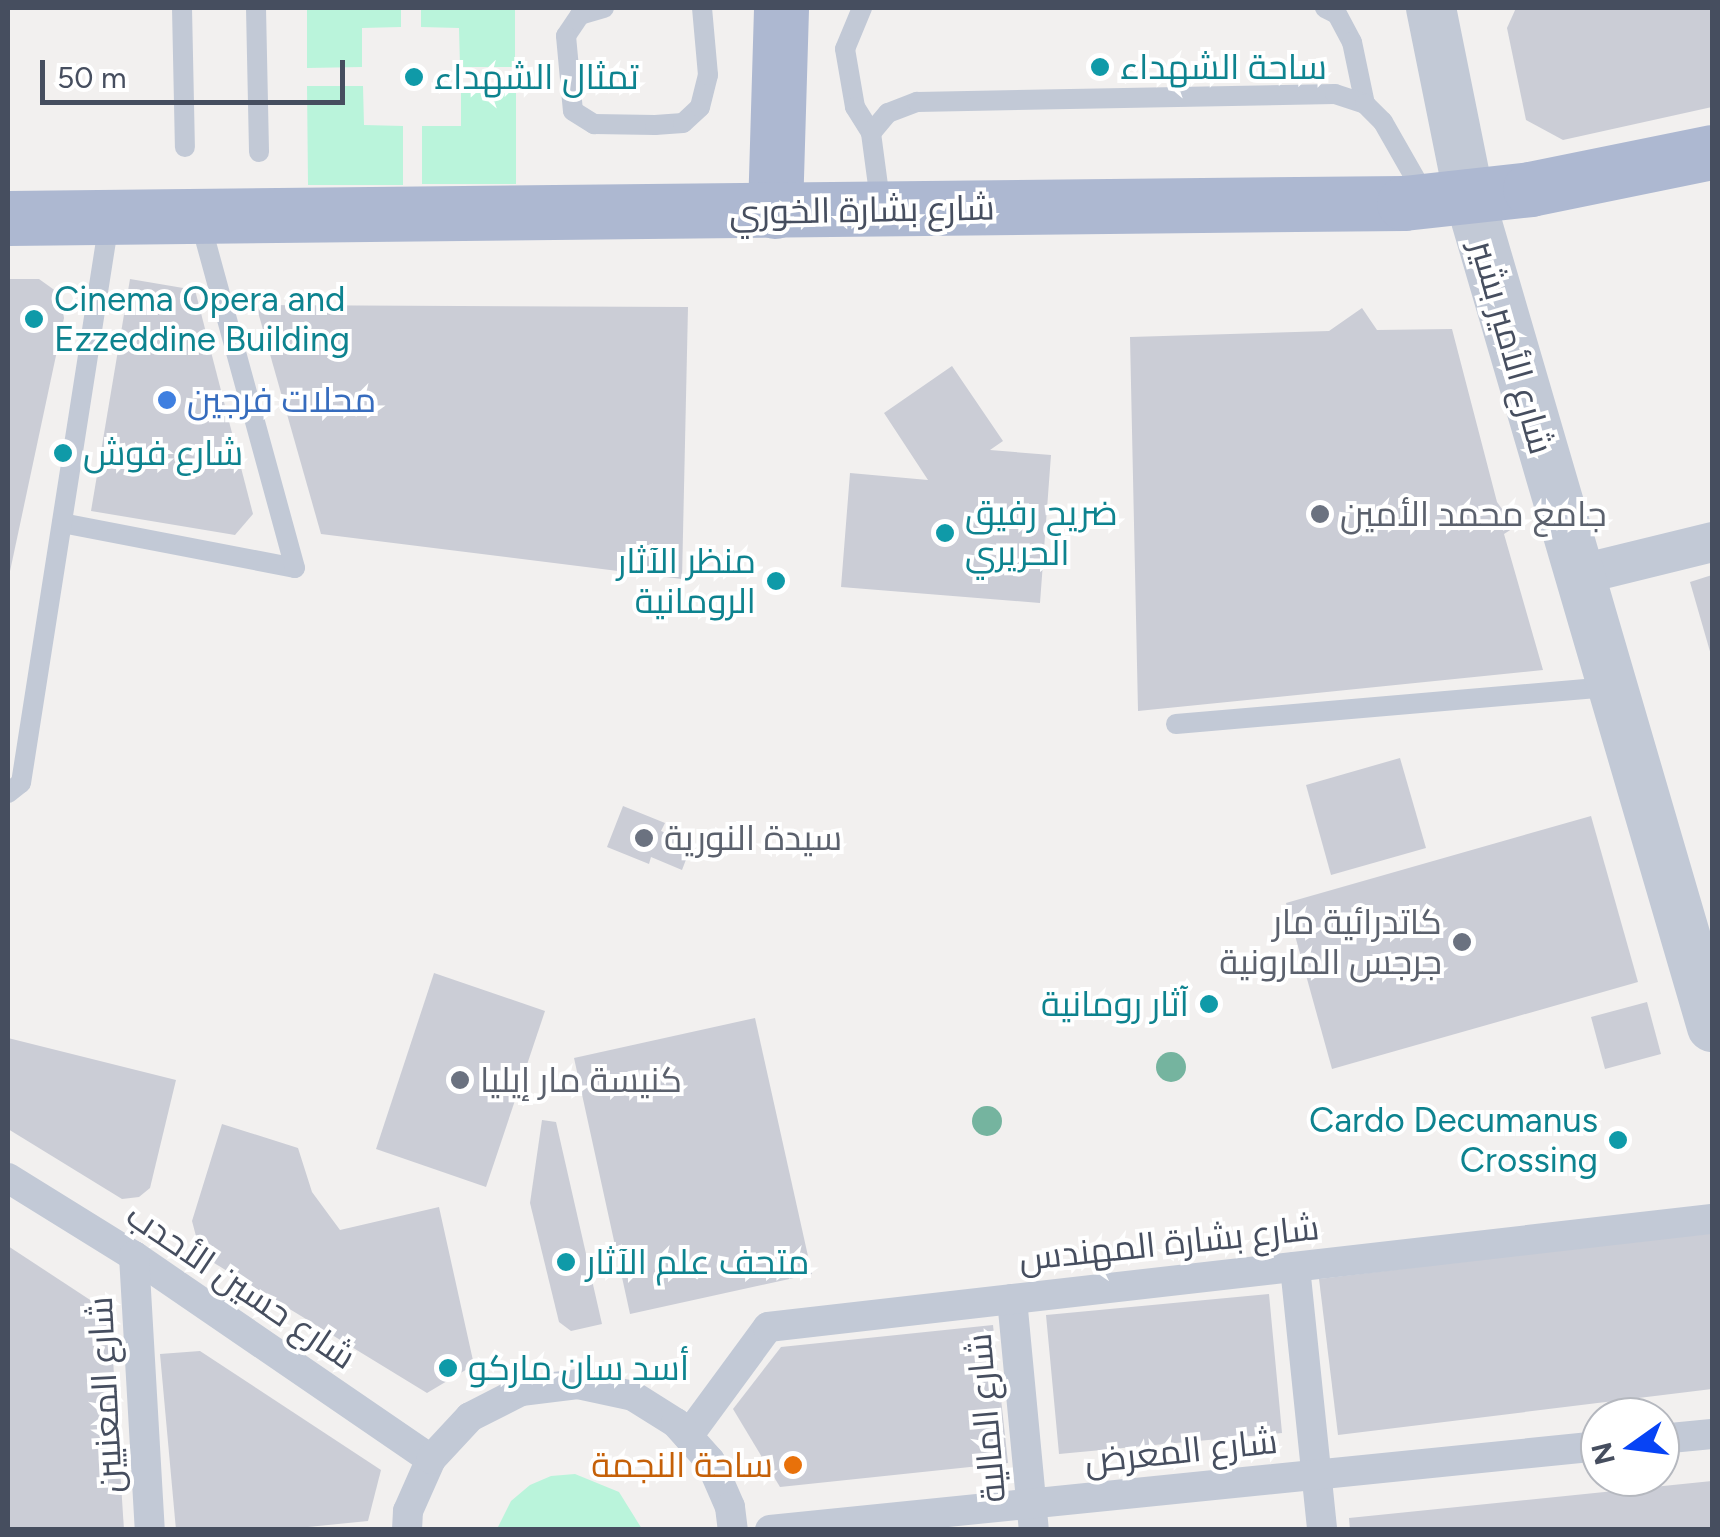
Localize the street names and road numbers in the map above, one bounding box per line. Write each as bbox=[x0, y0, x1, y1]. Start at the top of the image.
street label: شارع بشارة الخوري bbox=[729, 187, 995, 233]
street label: شارع الأمير بشير bbox=[1461, 235, 1563, 459]
street label: شارع حسين الأحدب bbox=[119, 1194, 363, 1378]
street label: شارع بشارة المهندس bbox=[1017, 1206, 1321, 1280]
street label: شارع المعنيين bbox=[79, 1296, 131, 1494]
street label: شارع المالية bbox=[958, 1332, 1014, 1504]
street label: شارع المعرض bbox=[1083, 1420, 1279, 1482]

